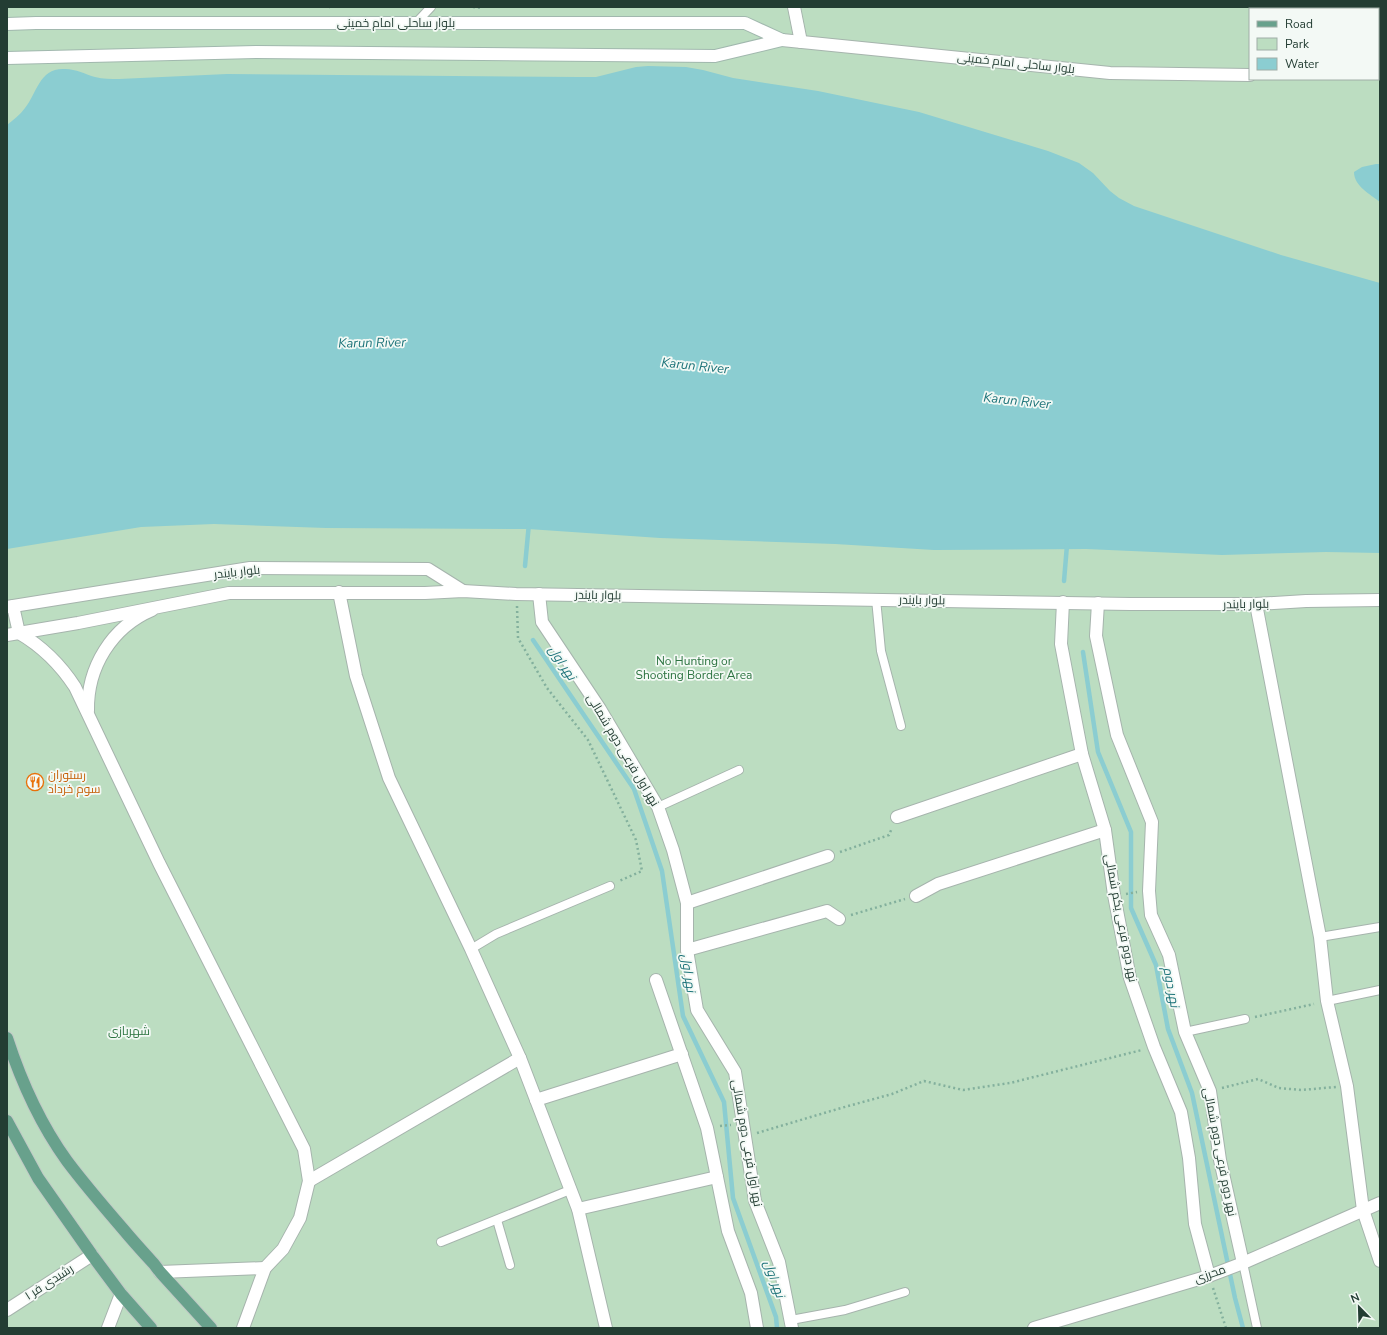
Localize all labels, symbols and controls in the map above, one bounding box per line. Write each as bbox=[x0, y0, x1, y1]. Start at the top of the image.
legend bbox=[1249, 8, 1379, 80]
street label: بلوار ساحلی امام خمینی bbox=[337, 15, 455, 31]
text: Road bbox=[1285, 16, 1313, 32]
text: Park bbox=[1285, 36, 1310, 52]
street label: بلوار ساحلی امام خمینی bbox=[956, 49, 1076, 77]
text: Water bbox=[1285, 56, 1319, 72]
water label: Karun River bbox=[338, 333, 406, 353]
water label: Karun River bbox=[660, 354, 730, 379]
water label: Karun River bbox=[982, 389, 1052, 414]
street label: بلوار بایندر bbox=[212, 562, 261, 582]
street label: بلوار بایندر bbox=[574, 587, 621, 603]
street label: بلوار بایندر bbox=[898, 592, 945, 608]
street label: بلوار بایندر bbox=[1222, 596, 1269, 612]
water label: نهر اول bbox=[544, 642, 581, 685]
park label: No Hunting or Shooting Border Area bbox=[636, 653, 752, 683]
street label: نهر اول فرعی دوم شمالی bbox=[583, 691, 663, 809]
place label: رستوران سوم خرداد bbox=[48, 767, 101, 797]
restaurant icon: رستوران سوم خرداد bbox=[25, 772, 45, 792]
street label: نهر دوم فرعی یکم شمالی bbox=[1101, 853, 1141, 983]
water label: نهر اول bbox=[676, 953, 700, 995]
water label: نهر دوم bbox=[1158, 964, 1184, 1010]
park label: شهربازی bbox=[108, 1023, 150, 1039]
street label: نهر اول فرعی دوم شمالی bbox=[728, 1078, 766, 1208]
street label: نهر دوم فرعی دوم شمالی bbox=[1200, 1086, 1240, 1218]
water label: نهر اول bbox=[759, 1258, 790, 1302]
street label: رشیدی فر ۱ bbox=[22, 1260, 76, 1304]
street label: محرزی bbox=[1192, 1261, 1228, 1287]
north arrow bbox=[1339, 1287, 1379, 1327]
text: N bbox=[1349, 1290, 1362, 1307]

